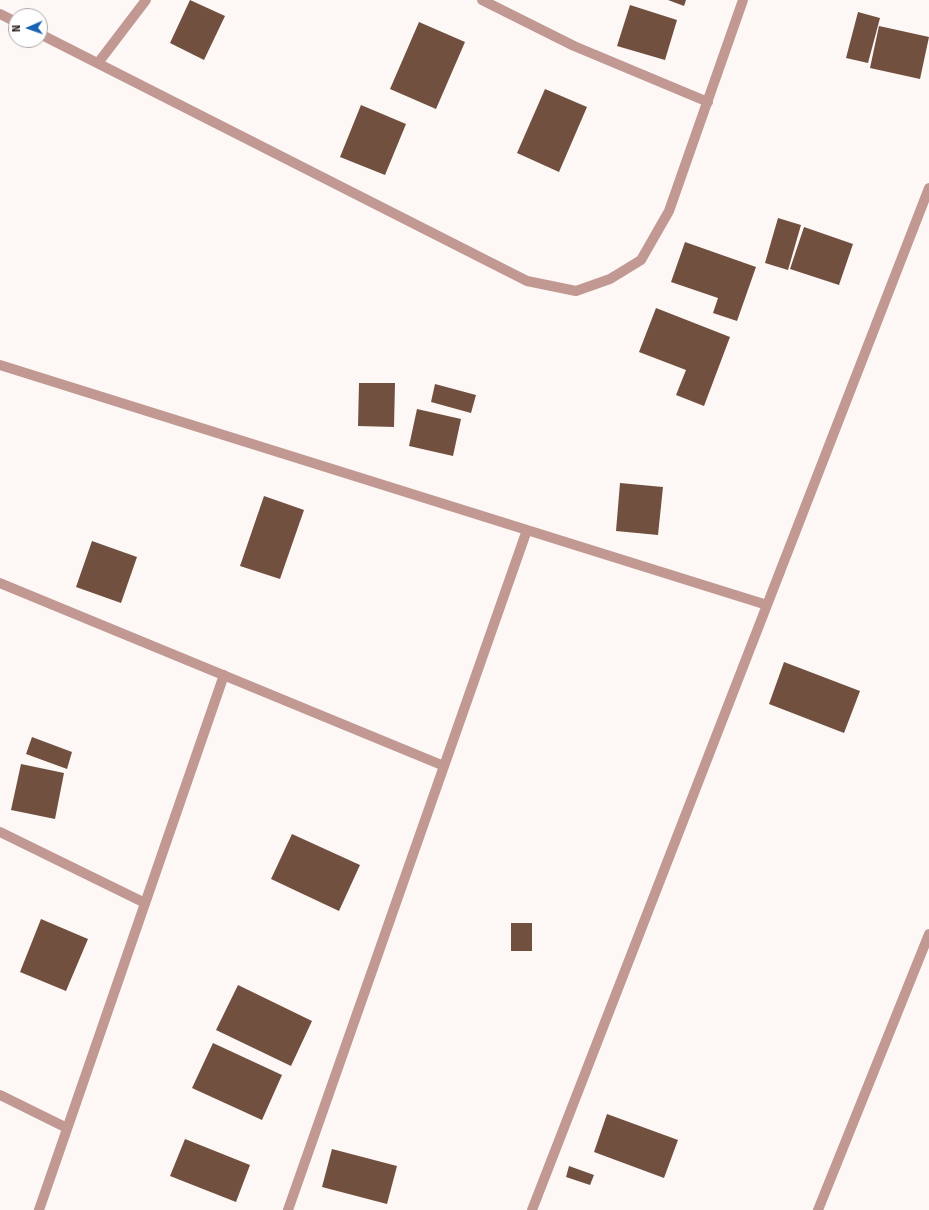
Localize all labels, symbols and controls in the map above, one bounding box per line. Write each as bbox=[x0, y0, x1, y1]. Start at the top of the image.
north arrow bbox=[8, 8, 48, 48]
text: N bbox=[10, 25, 23, 32]

